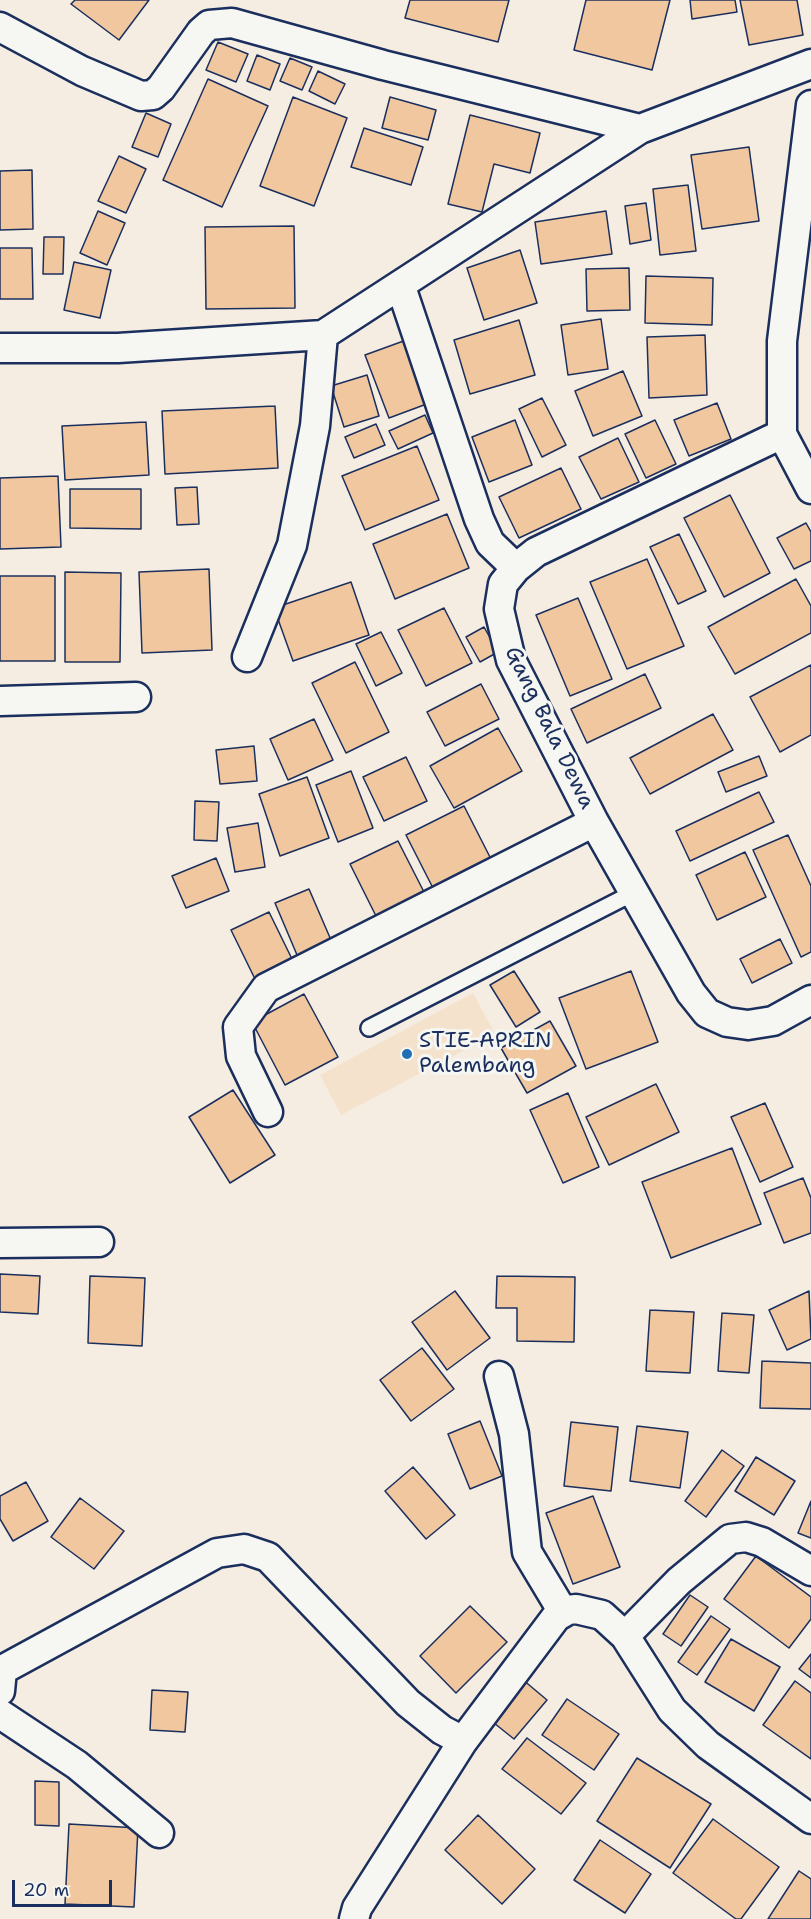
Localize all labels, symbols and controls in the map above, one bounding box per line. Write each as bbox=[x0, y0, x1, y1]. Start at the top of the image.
street label: Gang Bala Dewa bbox=[498, 642, 600, 814]
place label: STIE-APRIN Palembang bbox=[419, 1028, 552, 1080]
marker: STIE-APRIN Palembang bbox=[400, 1047, 414, 1061]
scale bar bbox=[15, 1868, 116, 1906]
text: 20 m bbox=[23, 1878, 69, 1902]

